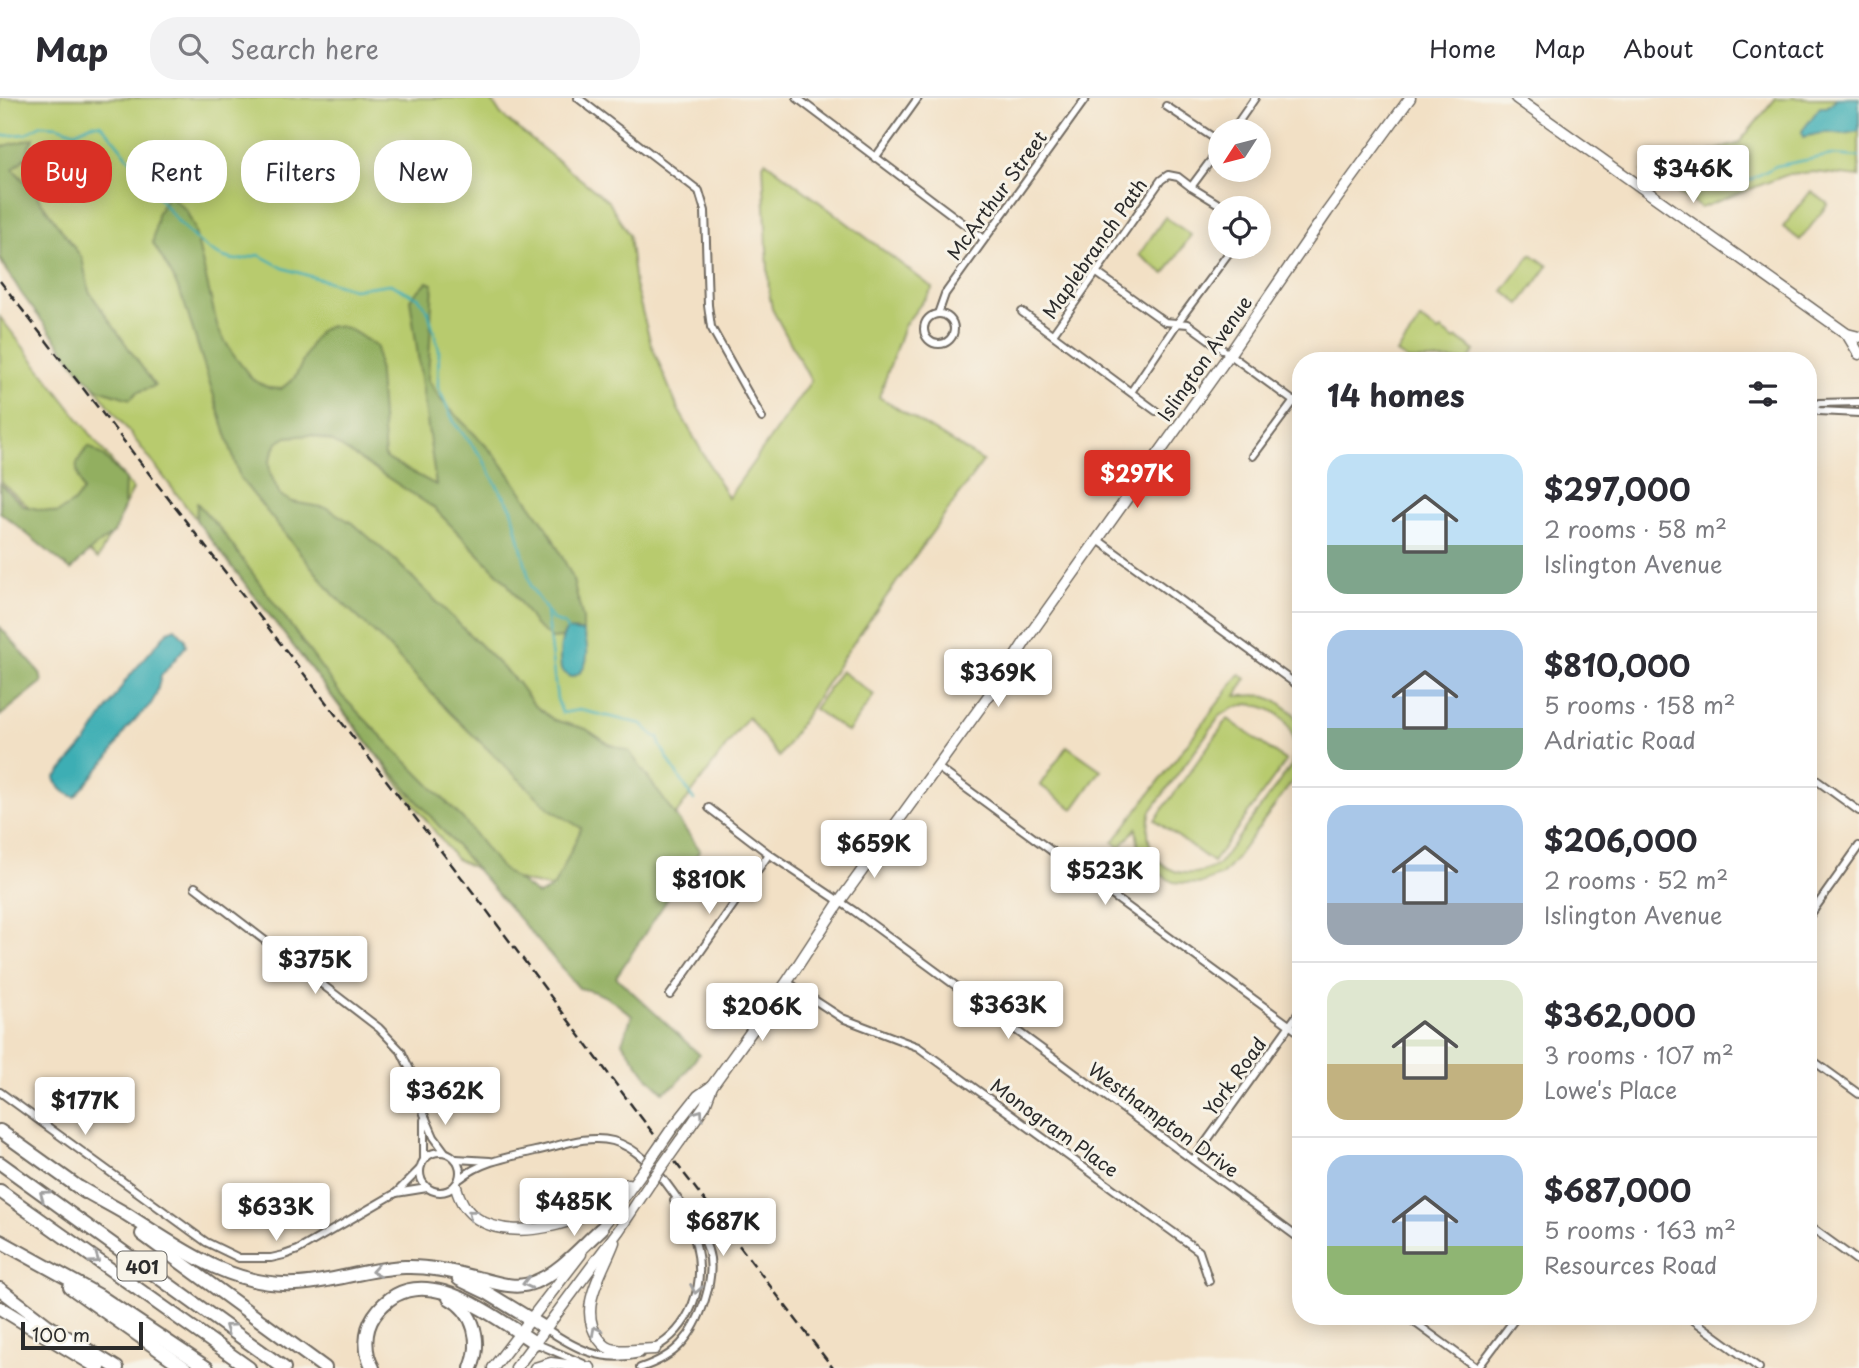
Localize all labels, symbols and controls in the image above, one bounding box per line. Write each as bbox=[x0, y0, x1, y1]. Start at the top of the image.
search box bbox=[150, 17, 640, 80]
text: Map bbox=[35, 23, 108, 73]
icon: search bbox=[174, 29, 212, 67]
text: Search here bbox=[230, 29, 379, 68]
text: Home bbox=[1429, 30, 1496, 66]
text: Map bbox=[1534, 30, 1585, 66]
text: About bbox=[1623, 30, 1693, 66]
text: Contact bbox=[1731, 30, 1824, 66]
north arrow bbox=[1208, 119, 1270, 182]
map controls bbox=[1208, 119, 1271, 259]
street label: McArthur Street bbox=[939, 124, 1053, 266]
chip: Buy bbox=[21, 140, 112, 203]
chip: Rent bbox=[126, 140, 227, 203]
chip: Filters bbox=[241, 140, 360, 203]
chip: New bbox=[374, 140, 472, 203]
pin: $346K bbox=[1644, 146, 1742, 205]
text: $346K bbox=[1653, 150, 1733, 185]
street label: Maplebranch Path bbox=[1035, 172, 1153, 324]
button: locate bbox=[1208, 196, 1271, 259]
street label: Islington Avenue bbox=[1150, 290, 1258, 426]
text: 14 homes bbox=[1327, 372, 1465, 417]
icon: filters bbox=[1744, 375, 1782, 413]
pin: $297K bbox=[1088, 450, 1186, 510]
text: $297K bbox=[1100, 455, 1174, 490]
text: $297,000 bbox=[1544, 466, 1691, 511]
icon: home bbox=[1383, 482, 1467, 566]
text: 2 rooms · 58 m² bbox=[1544, 511, 1727, 546]
text: Islington Avenue bbox=[1544, 546, 1723, 581]
text: $810,000 bbox=[1544, 642, 1690, 687]
pin: $369K bbox=[949, 650, 1047, 709]
text: $369K bbox=[960, 654, 1036, 689]
icon: home bbox=[1383, 658, 1467, 742]
text: 5 rooms · 158 m² bbox=[1544, 687, 1736, 722]
text: Adriatic Road bbox=[1544, 722, 1696, 757]
text: $206,000 bbox=[1544, 817, 1698, 862]
pin: $659K bbox=[825, 820, 923, 880]
text: $659K bbox=[837, 825, 911, 860]
icon: home bbox=[1383, 833, 1467, 917]
pin: $523K bbox=[1056, 848, 1154, 907]
text: $523K bbox=[1067, 852, 1143, 887]
pin: $810K bbox=[660, 856, 758, 916]
text: $810K bbox=[672, 861, 746, 896]
text: 2 rooms · 52 m² bbox=[1544, 862, 1728, 897]
text: Islington Avenue bbox=[1544, 897, 1723, 932]
pin: $375K bbox=[266, 936, 364, 996]
text: $375K bbox=[278, 941, 352, 976]
pin: $363K bbox=[959, 982, 1057, 1041]
pin: $206K bbox=[713, 984, 811, 1043]
text: $363K bbox=[969, 986, 1047, 1021]
text: $206K bbox=[722, 988, 802, 1023]
text: $362,000 bbox=[1544, 992, 1696, 1037]
icon: home bbox=[1383, 1008, 1467, 1092]
street label: York Road bbox=[1196, 1031, 1272, 1121]
text: 3 rooms · 107 m² bbox=[1544, 1037, 1734, 1072]
street label: Westhampton Drive bbox=[1083, 1055, 1245, 1183]
pin: $362K bbox=[396, 1068, 494, 1127]
street label: Monogram Place bbox=[985, 1071, 1125, 1183]
text: $362K bbox=[406, 1072, 484, 1107]
text: Lowe's Place bbox=[1544, 1072, 1677, 1107]
pin: $177K bbox=[36, 1077, 134, 1137]
text: $177K bbox=[51, 1082, 119, 1117]
one-way arrow bbox=[690, 1109, 703, 1122]
text: $687,000 bbox=[1544, 1167, 1691, 1212]
pin: $485K bbox=[525, 1178, 623, 1238]
text: $485K bbox=[536, 1183, 612, 1218]
icon: home bbox=[1383, 1183, 1467, 1267]
pin: $633K bbox=[227, 1184, 325, 1243]
text: $633K bbox=[238, 1188, 314, 1223]
one-way arrow bbox=[39, 1191, 52, 1203]
pin: $687K bbox=[674, 1198, 772, 1258]
text: $687K bbox=[686, 1203, 760, 1238]
one-way arrow bbox=[467, 1209, 480, 1222]
text: 5 rooms · 163 m² bbox=[1544, 1212, 1736, 1247]
text: Resources Road bbox=[1544, 1247, 1717, 1282]
one-way arrow bbox=[87, 1251, 100, 1263]
road number: 401 bbox=[118, 1252, 166, 1280]
one-way arrow bbox=[370, 1263, 382, 1278]
one-way arrow bbox=[522, 1275, 534, 1289]
one-way arrow bbox=[689, 1283, 704, 1295]
scale bar bbox=[21, 1319, 144, 1351]
text: 100 m bbox=[32, 1320, 90, 1348]
one-way arrow bbox=[224, 1324, 237, 1336]
one-way arrow bbox=[590, 1326, 604, 1339]

